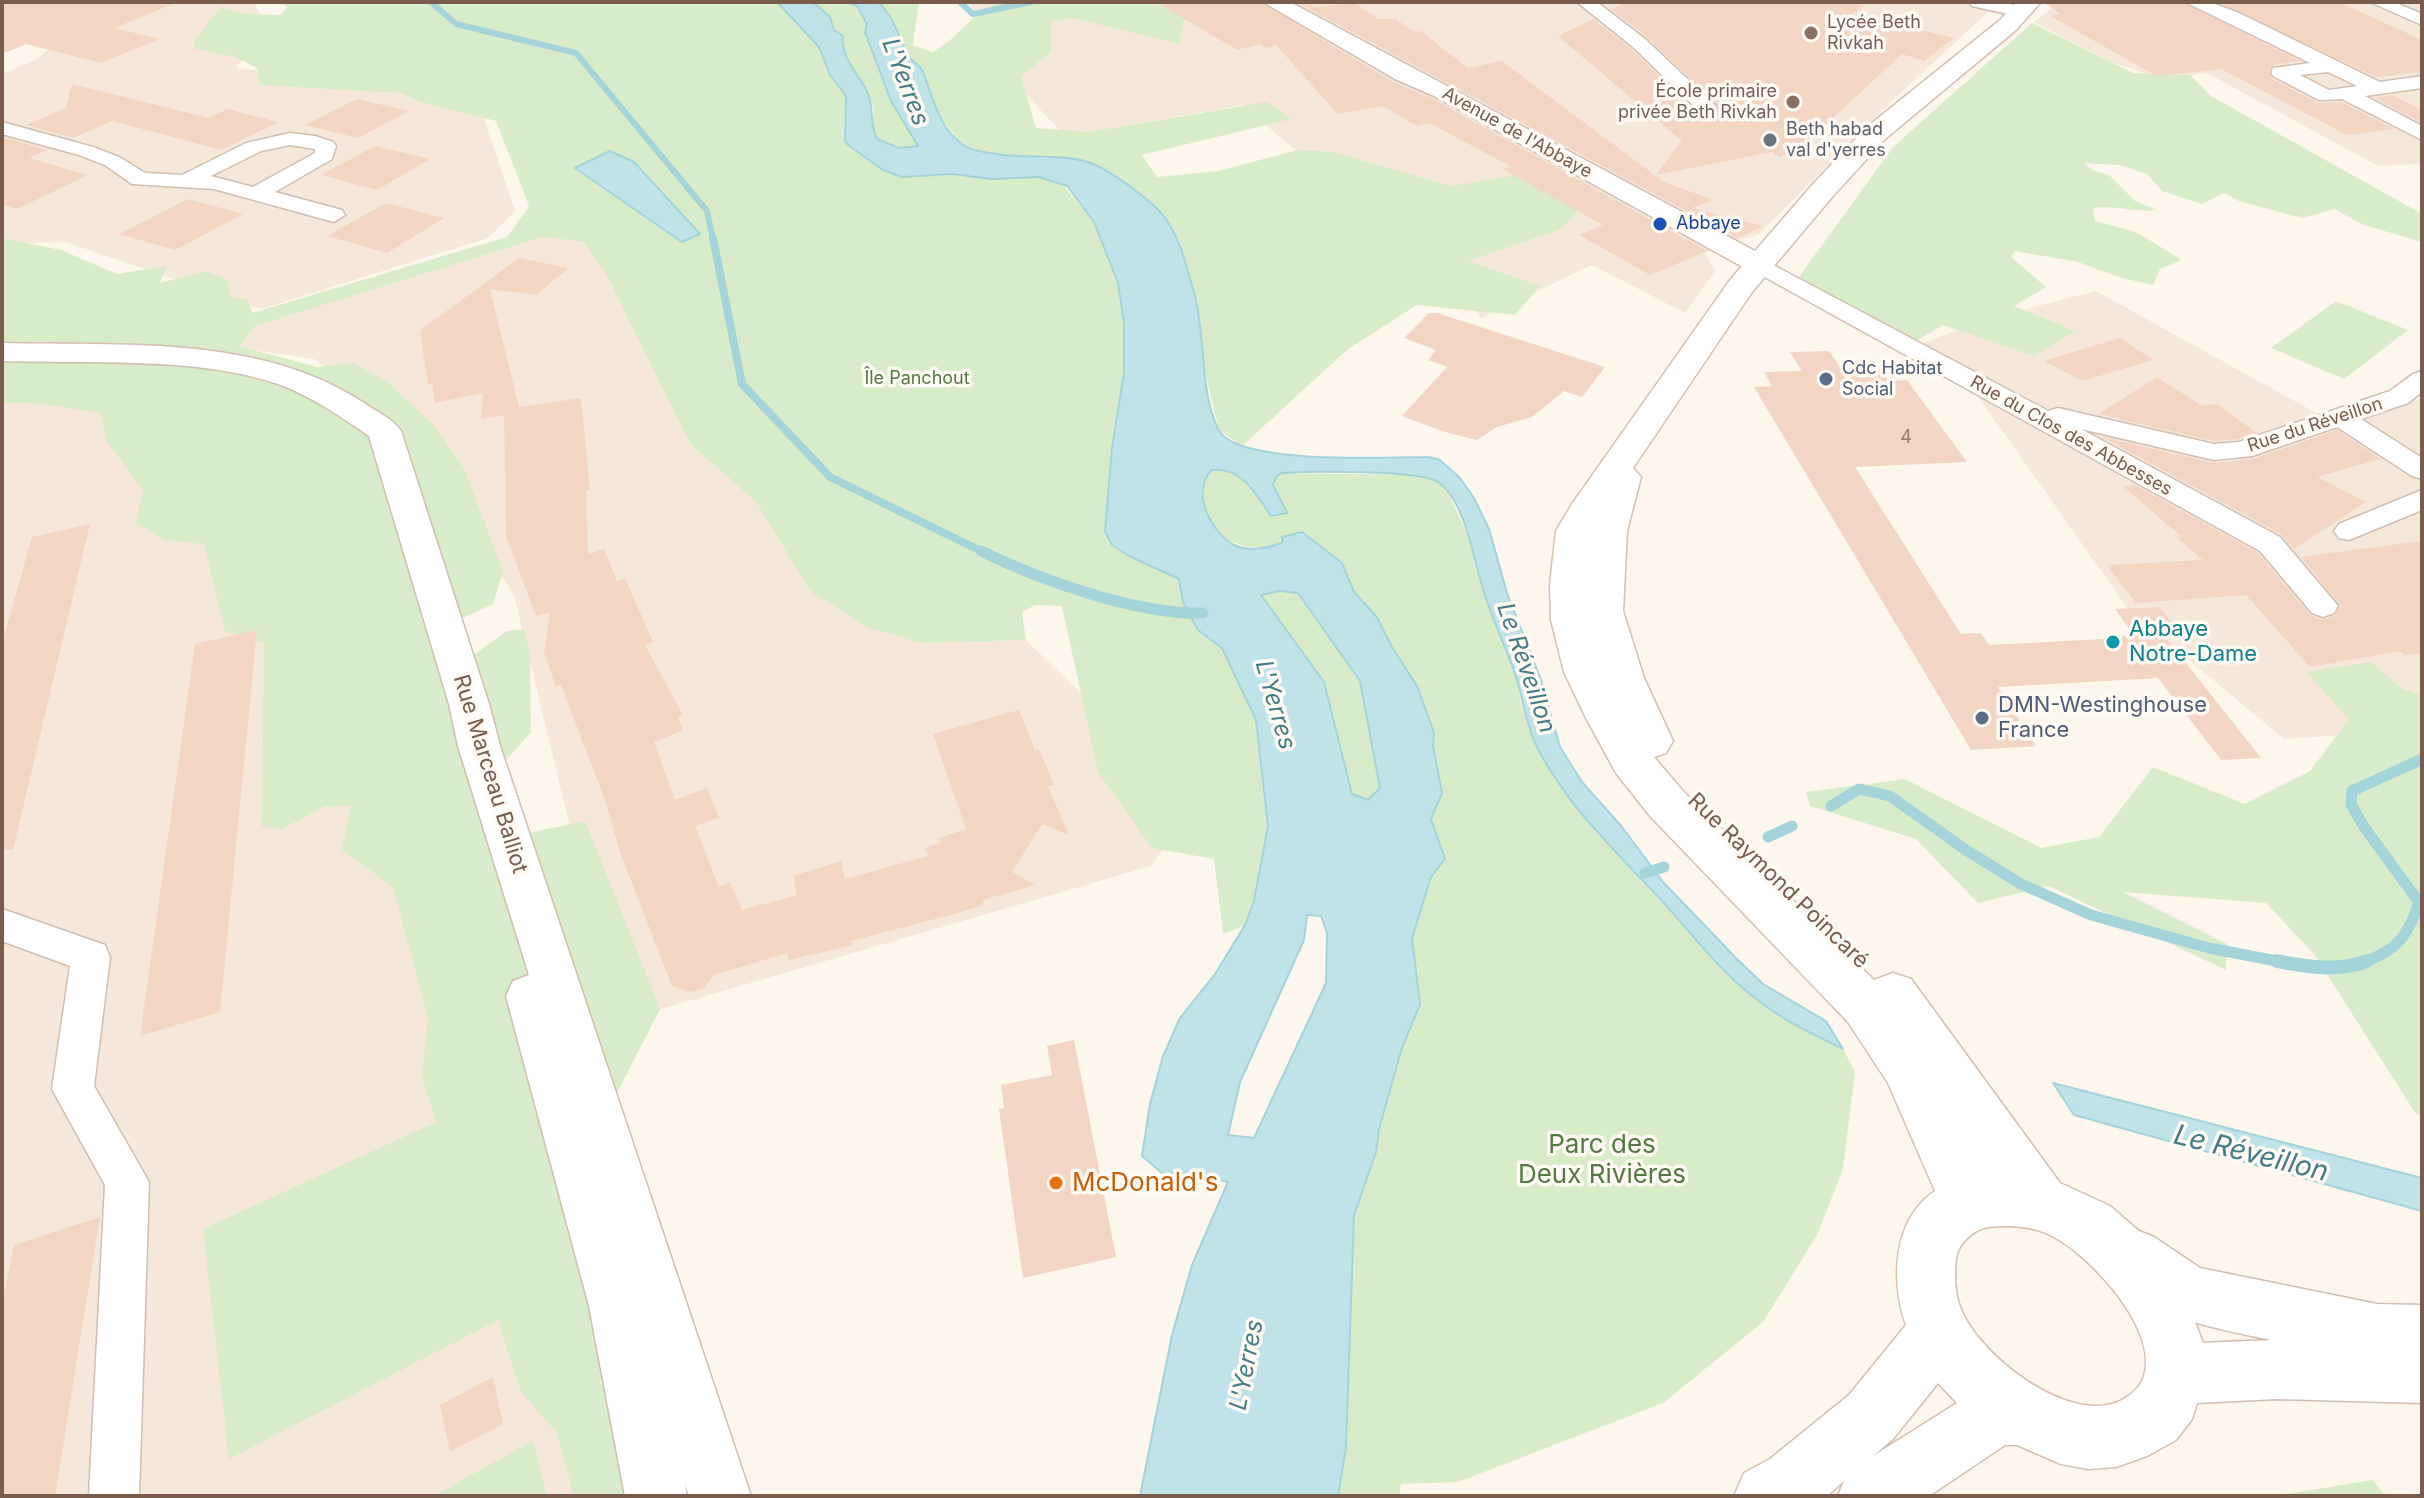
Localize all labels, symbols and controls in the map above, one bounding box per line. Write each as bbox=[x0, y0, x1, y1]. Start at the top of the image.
place label: Lycée Beth Rivkah bbox=[1827, 12, 1921, 54]
marker: Lycée Beth Rivkah bbox=[1802, 24, 1820, 42]
water label: L'Yerres bbox=[875, 34, 935, 130]
place label: École primaire privée Beth Rivkah bbox=[1618, 81, 1777, 124]
street label: Avenue de l'Abbaye bbox=[1438, 83, 1596, 183]
marker: École primaire privée Beth Rivkah bbox=[1784, 93, 1802, 111]
place label: Beth habad val d'yerres bbox=[1786, 119, 1886, 162]
marker: Beth habad val d'yerres bbox=[1761, 131, 1779, 149]
place label: Abbaye bbox=[1676, 213, 1741, 235]
marker: Abbaye bbox=[1651, 215, 1669, 233]
place label: Cdc Habitat Social bbox=[1842, 358, 1942, 400]
park label: Île Panchout bbox=[864, 368, 970, 390]
marker: Cdc Habitat Social bbox=[1817, 370, 1835, 388]
street label: Rue du Clos des Abbesses bbox=[1966, 371, 2176, 501]
street label: Rue du Réveillon bbox=[2245, 393, 2385, 457]
house number: 4 bbox=[1900, 427, 1912, 449]
water label: Le Réveillon bbox=[1490, 599, 1562, 737]
place label: Abbaye Notre-Dame bbox=[2129, 616, 2257, 668]
marker: Abbaye Notre-Dame bbox=[2104, 633, 2122, 651]
water label: L'Yerres bbox=[1249, 657, 1301, 753]
street label: Rue Marceau Balliot bbox=[447, 671, 533, 877]
place label: DMN-Westinghouse France bbox=[1998, 692, 2207, 744]
marker: DMN-Westinghouse France bbox=[1973, 709, 1991, 727]
street label: Rue Raymond Poincaré bbox=[1682, 788, 1874, 974]
water label: Le Réveillon bbox=[2170, 1119, 2332, 1189]
park label: Parc des Deux Rivières bbox=[1518, 1129, 1686, 1190]
place label: McDonald's bbox=[1072, 1167, 1218, 1199]
marker: McDonald's bbox=[1047, 1174, 1065, 1192]
water label: L'Yerres bbox=[1224, 1317, 1270, 1413]

